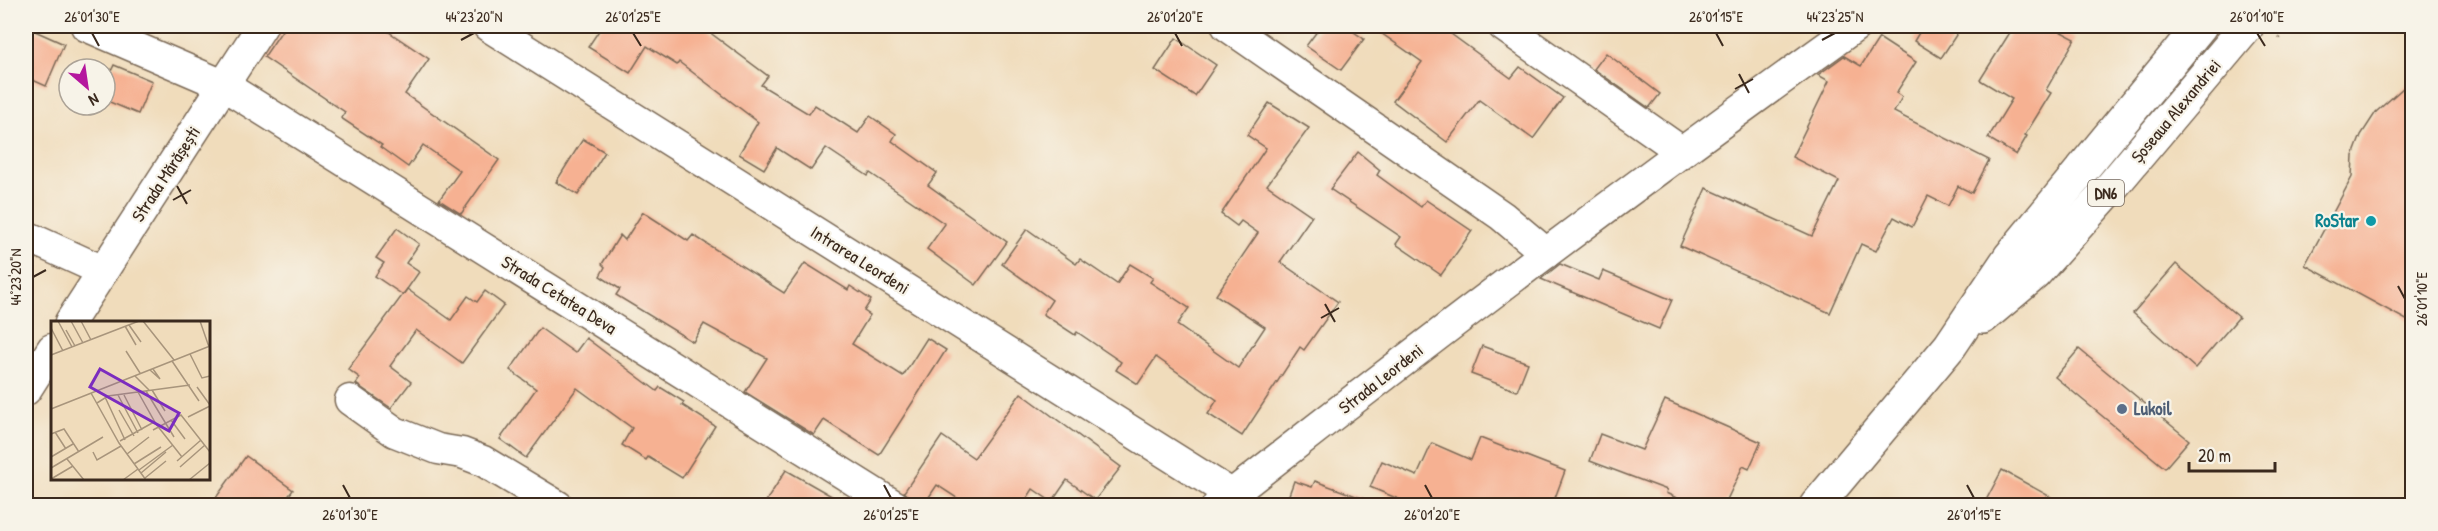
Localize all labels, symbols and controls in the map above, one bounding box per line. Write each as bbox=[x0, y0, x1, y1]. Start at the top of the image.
text: 26°01'30"E bbox=[64, 6, 120, 27]
text: 44°23'20"N bbox=[445, 6, 503, 27]
text: 26°01'25"E bbox=[605, 6, 661, 27]
text: 26°01'20"E bbox=[1147, 6, 1203, 27]
text: 26°01'15"E bbox=[1689, 6, 1743, 27]
text: 44°23'25"N bbox=[1807, 6, 1863, 27]
text: 26°01'10"E bbox=[2230, 6, 2285, 27]
street label: Șoseaua Alexandriei bbox=[2125, 54, 2226, 168]
north arrow bbox=[57, 57, 117, 117]
text: N bbox=[85, 88, 103, 112]
street label: Strada Mărășești bbox=[125, 121, 206, 227]
road number: DN6 bbox=[2088, 180, 2124, 206]
place label: RoStar bbox=[2315, 208, 2359, 233]
marker: RoStar bbox=[2364, 214, 2378, 228]
street label: Intrarea Leordeni bbox=[806, 219, 914, 300]
text: 44°23'20"N bbox=[5, 248, 26, 306]
street label: Strada Cetatea Deva bbox=[497, 249, 622, 340]
text: 26°01'10"E bbox=[2411, 271, 2432, 326]
inset map bbox=[51, 321, 210, 480]
street label: Strada Leordeni bbox=[1333, 338, 1428, 420]
place label: Lukoil bbox=[2134, 396, 2173, 421]
marker: Lukoil bbox=[2115, 402, 2129, 416]
scale bar bbox=[2189, 435, 2274, 473]
text: 20 m bbox=[2198, 443, 2231, 468]
text: 26°01'30"E bbox=[322, 504, 378, 525]
text: 26°01'25"E bbox=[863, 504, 919, 525]
text: 26°01'20"E bbox=[1404, 504, 1460, 525]
text: 26°01'15"E bbox=[1947, 504, 2001, 525]

